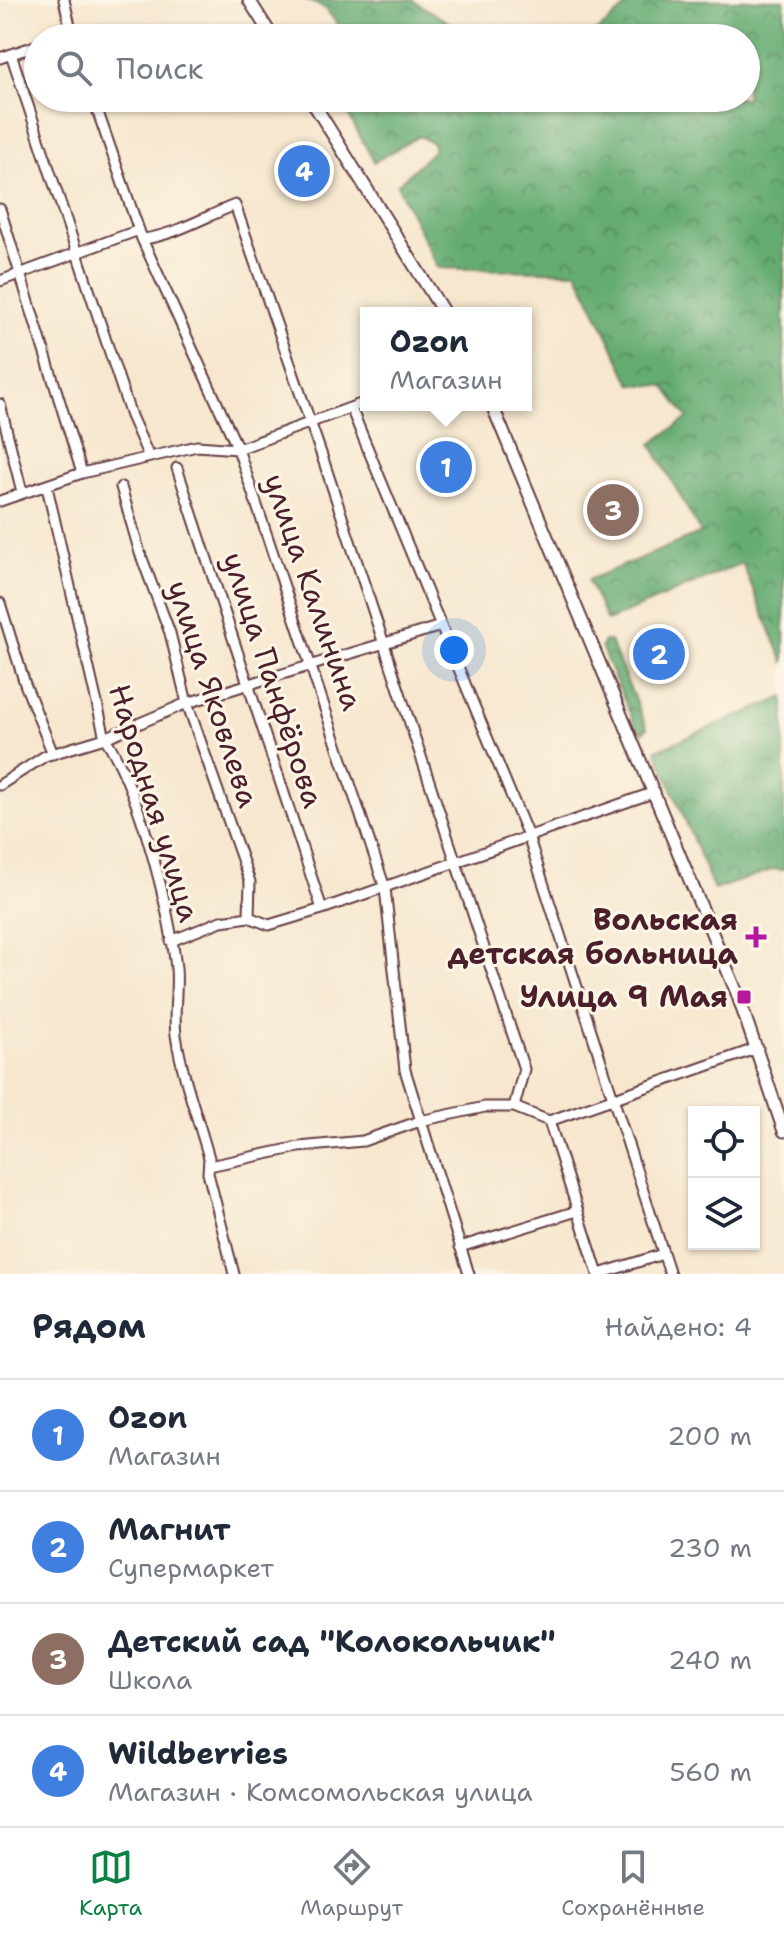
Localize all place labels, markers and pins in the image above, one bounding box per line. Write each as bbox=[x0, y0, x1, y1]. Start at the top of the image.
pin: 4 bbox=[278, 141, 330, 201]
pin: 1 bbox=[420, 437, 472, 497]
pin: 3 bbox=[587, 480, 639, 540]
pin: 2 bbox=[633, 624, 685, 684]
place label: Вольская детская больница bbox=[448, 899, 739, 974]
marker: Вольская детская больница bbox=[745, 926, 767, 948]
place label: Улица 9 Мая bbox=[520, 976, 728, 1017]
marker: Улица 9 Мая bbox=[735, 988, 753, 1006]

